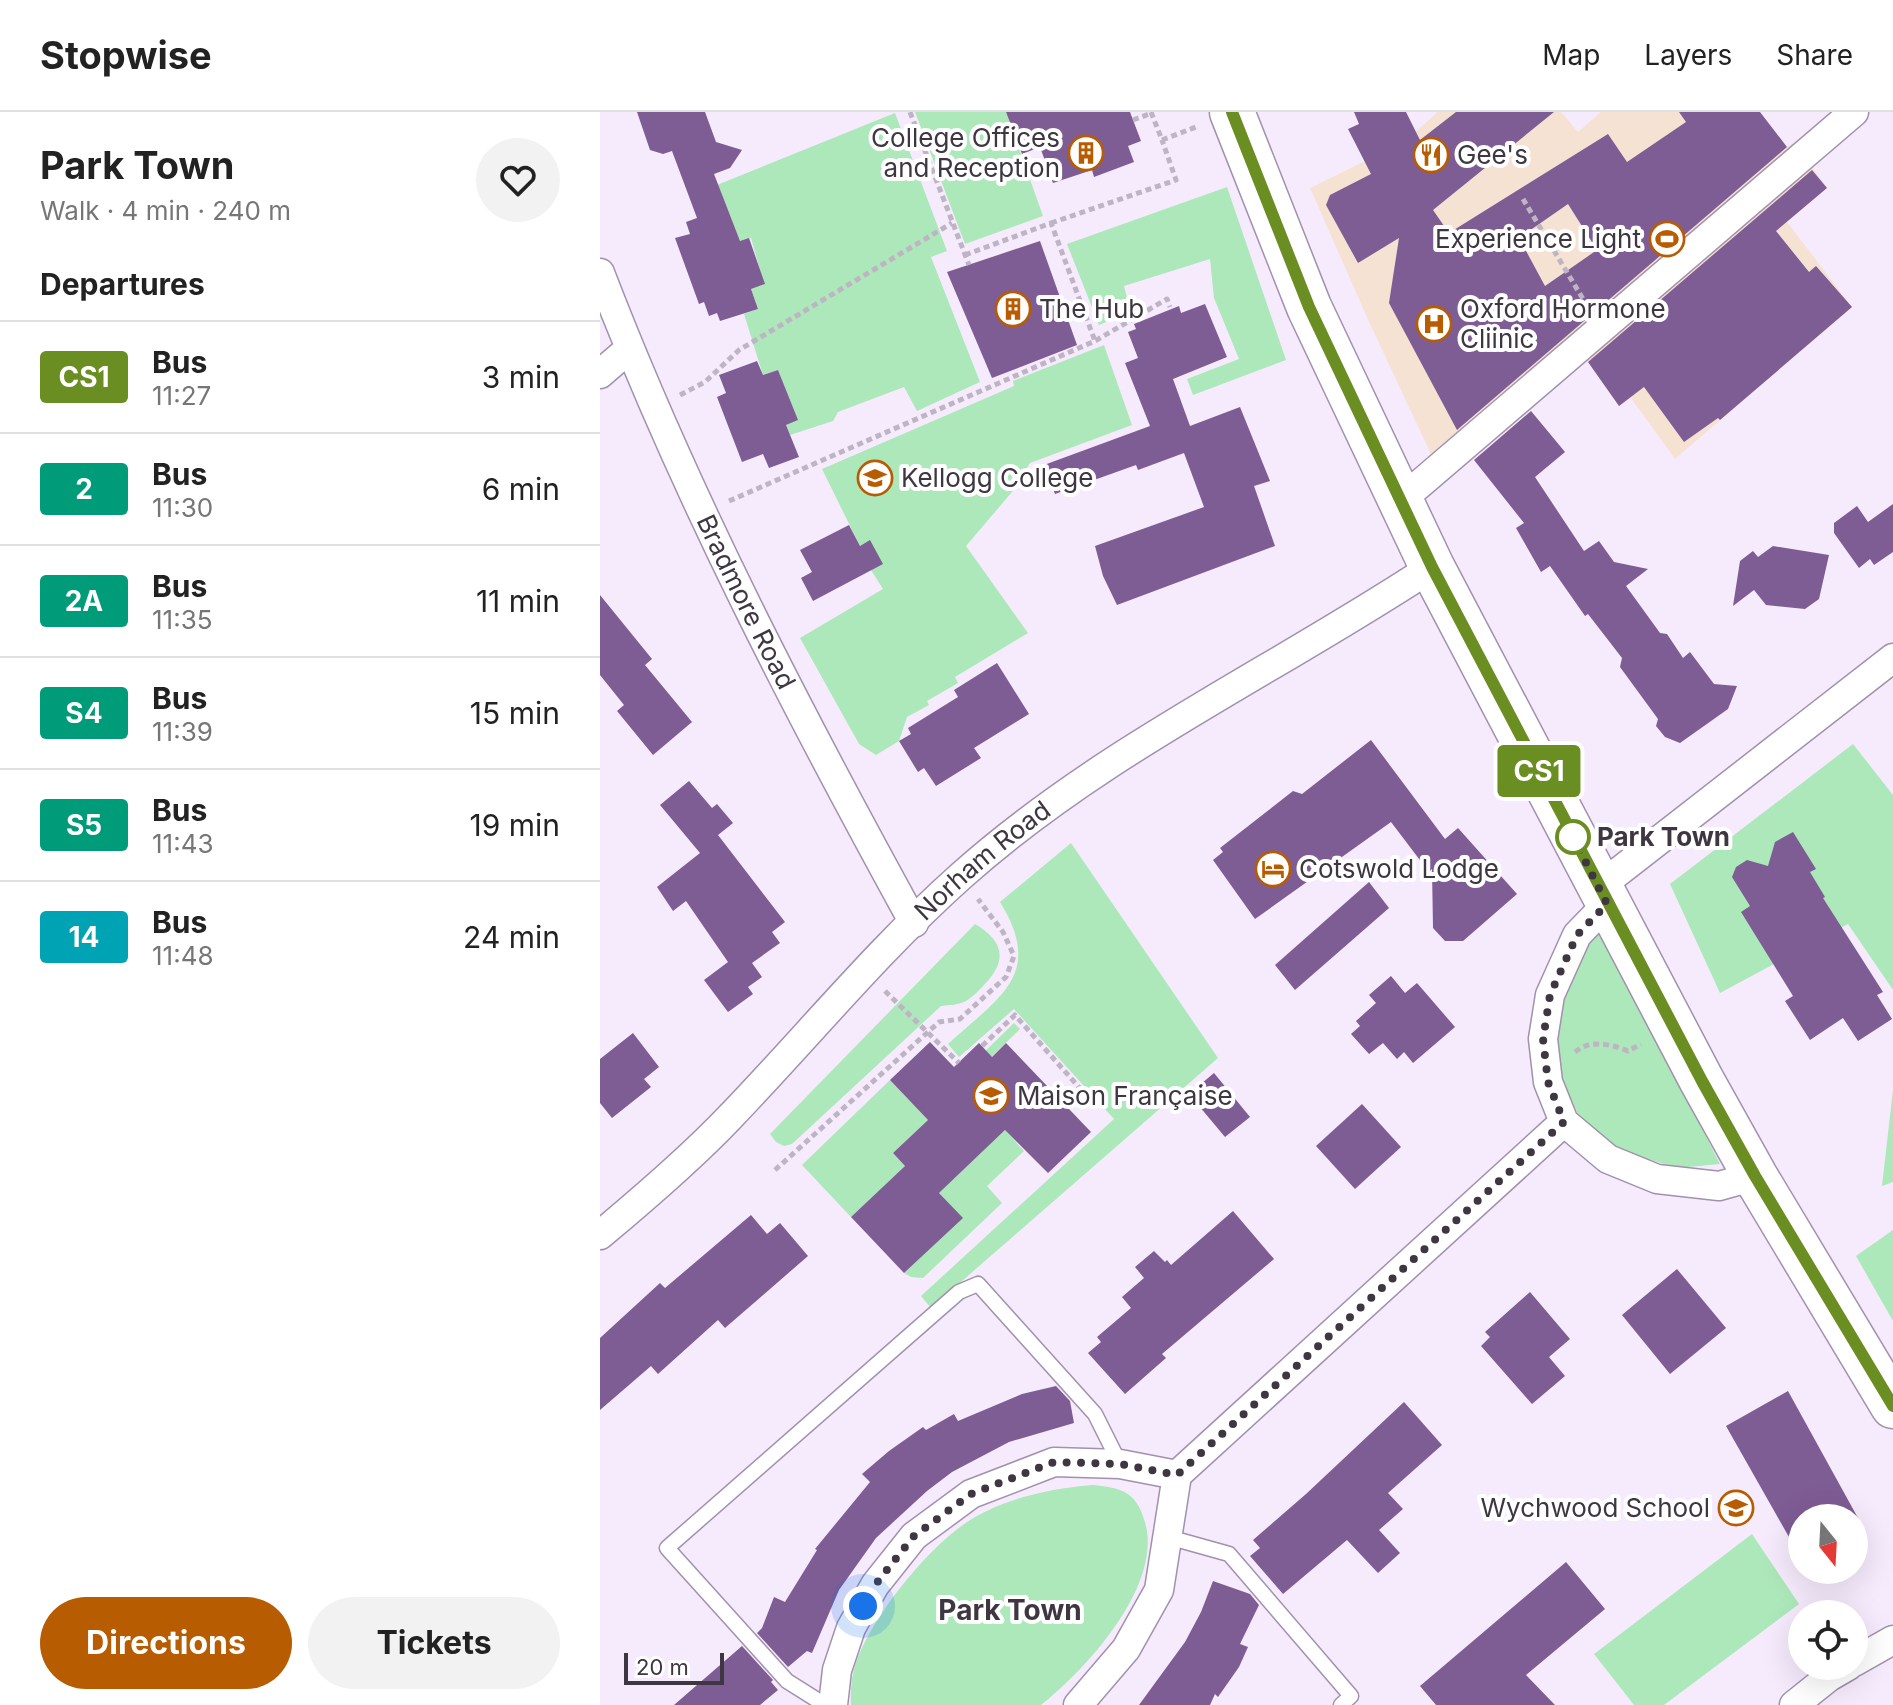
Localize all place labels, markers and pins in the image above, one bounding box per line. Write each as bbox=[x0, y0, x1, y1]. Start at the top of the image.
place label: College Offices and Reception bbox=[871, 122, 1060, 183]
building icon: College Offices and Reception bbox=[1067, 134, 1105, 172]
restaurant icon: Gee's bbox=[1412, 136, 1450, 174]
place label: Gee's bbox=[1457, 139, 1528, 170]
sports icon: Experience Light bbox=[1648, 220, 1686, 258]
place label: Experience Light bbox=[1435, 223, 1641, 254]
building icon: The Hub bbox=[994, 290, 1032, 328]
place label: The Hub bbox=[1039, 293, 1144, 324]
place label: Oxford Hormone Cliinic bbox=[1460, 293, 1666, 354]
hospital icon: Oxford Hormone Cliinic bbox=[1415, 305, 1453, 343]
school or university icon: Kellogg College bbox=[856, 459, 894, 497]
place label: Kellogg College bbox=[901, 462, 1093, 493]
marker: Park Town bbox=[1556, 820, 1590, 854]
place label: Park Town bbox=[1597, 821, 1730, 852]
hotel icon: Cotswold Lodge bbox=[1254, 850, 1292, 888]
place label: Cotswold Lodge bbox=[1299, 853, 1499, 884]
school or university icon: Maison Française bbox=[972, 1077, 1010, 1115]
place label: Maison Française bbox=[1017, 1080, 1233, 1111]
school or university icon: Wychwood School bbox=[1717, 1489, 1755, 1527]
place label: Wychwood School bbox=[1480, 1492, 1710, 1523]

